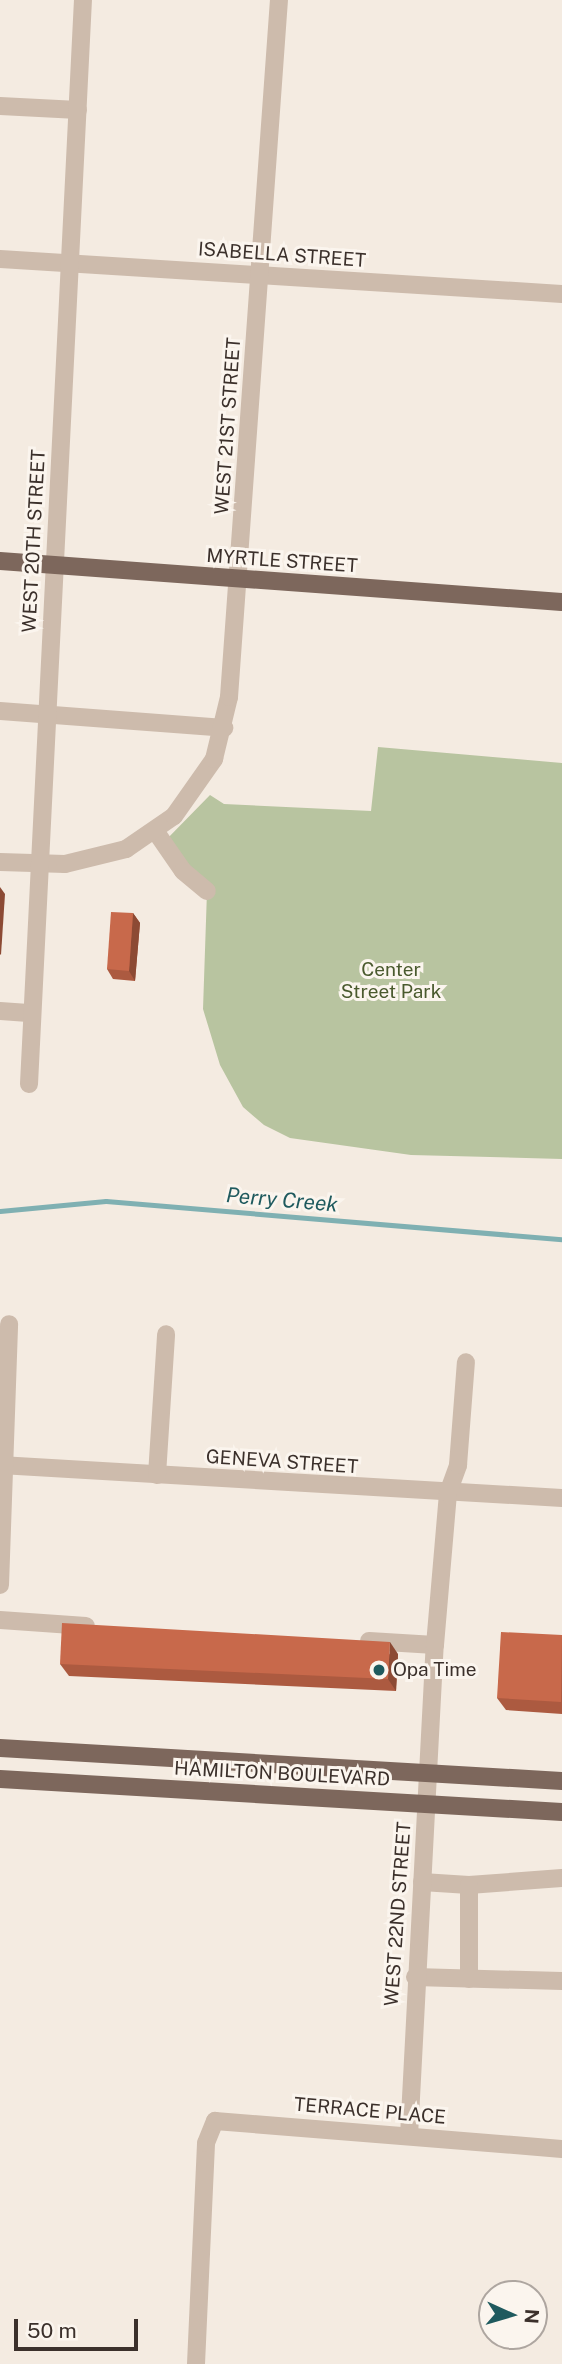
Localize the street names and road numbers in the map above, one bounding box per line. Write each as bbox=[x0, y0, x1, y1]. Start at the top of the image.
street label: ISABELLA STREET bbox=[197, 238, 367, 272]
street label: WEST 21ST STREET bbox=[210, 337, 246, 515]
street label: WEST 20TH STREET bbox=[18, 449, 50, 633]
street label: MYRTLE STREET bbox=[206, 544, 358, 578]
street label: GENEVA STREET bbox=[205, 1445, 359, 1479]
street label: HAMILTON BOULEVARD bbox=[174, 1757, 390, 1791]
street label: WEST 22ND STREET bbox=[380, 1821, 416, 2007]
street label: TERRACE PLACE bbox=[293, 2093, 447, 2129]

